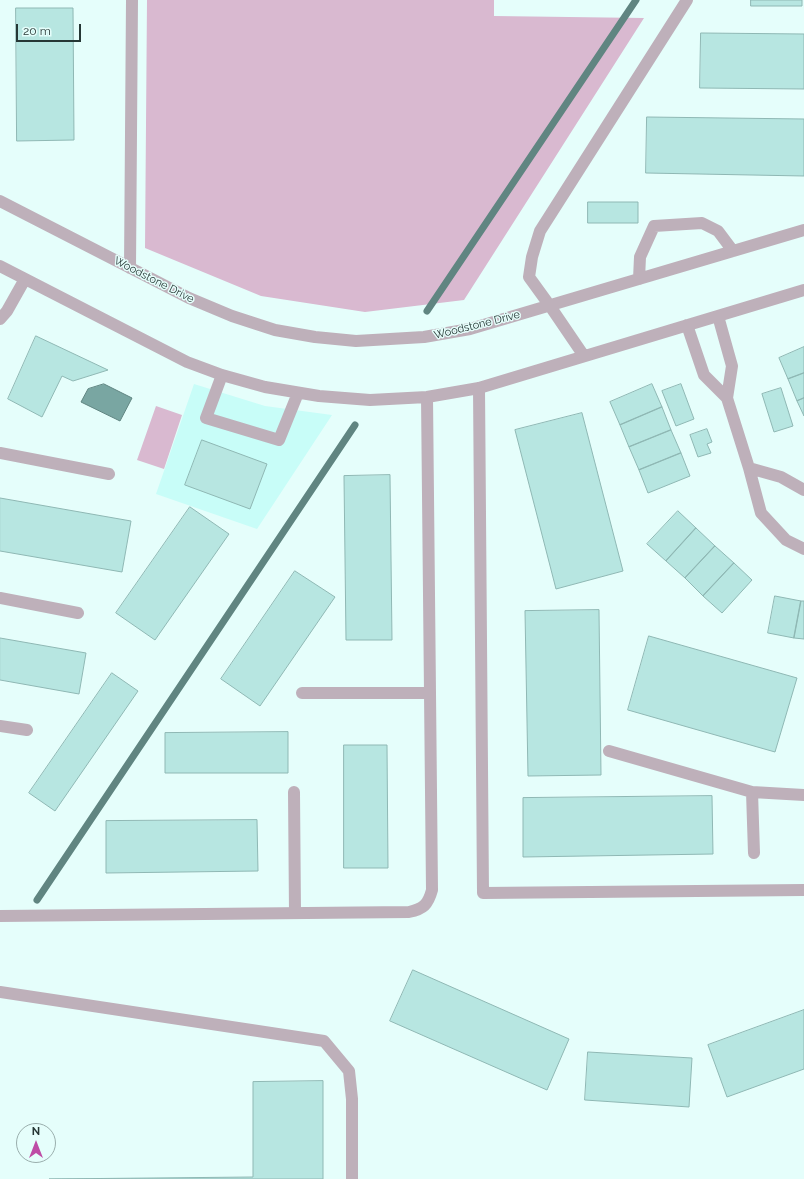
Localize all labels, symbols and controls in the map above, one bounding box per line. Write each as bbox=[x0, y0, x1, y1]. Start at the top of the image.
scale bar bbox=[18, 16, 83, 42]
text: 20 m bbox=[23, 24, 51, 38]
street label: Woodstone Drive bbox=[112, 254, 196, 306]
street label: Woodstone Drive bbox=[433, 308, 521, 342]
north arrow bbox=[16, 1123, 56, 1163]
text: N bbox=[32, 1125, 40, 1138]

